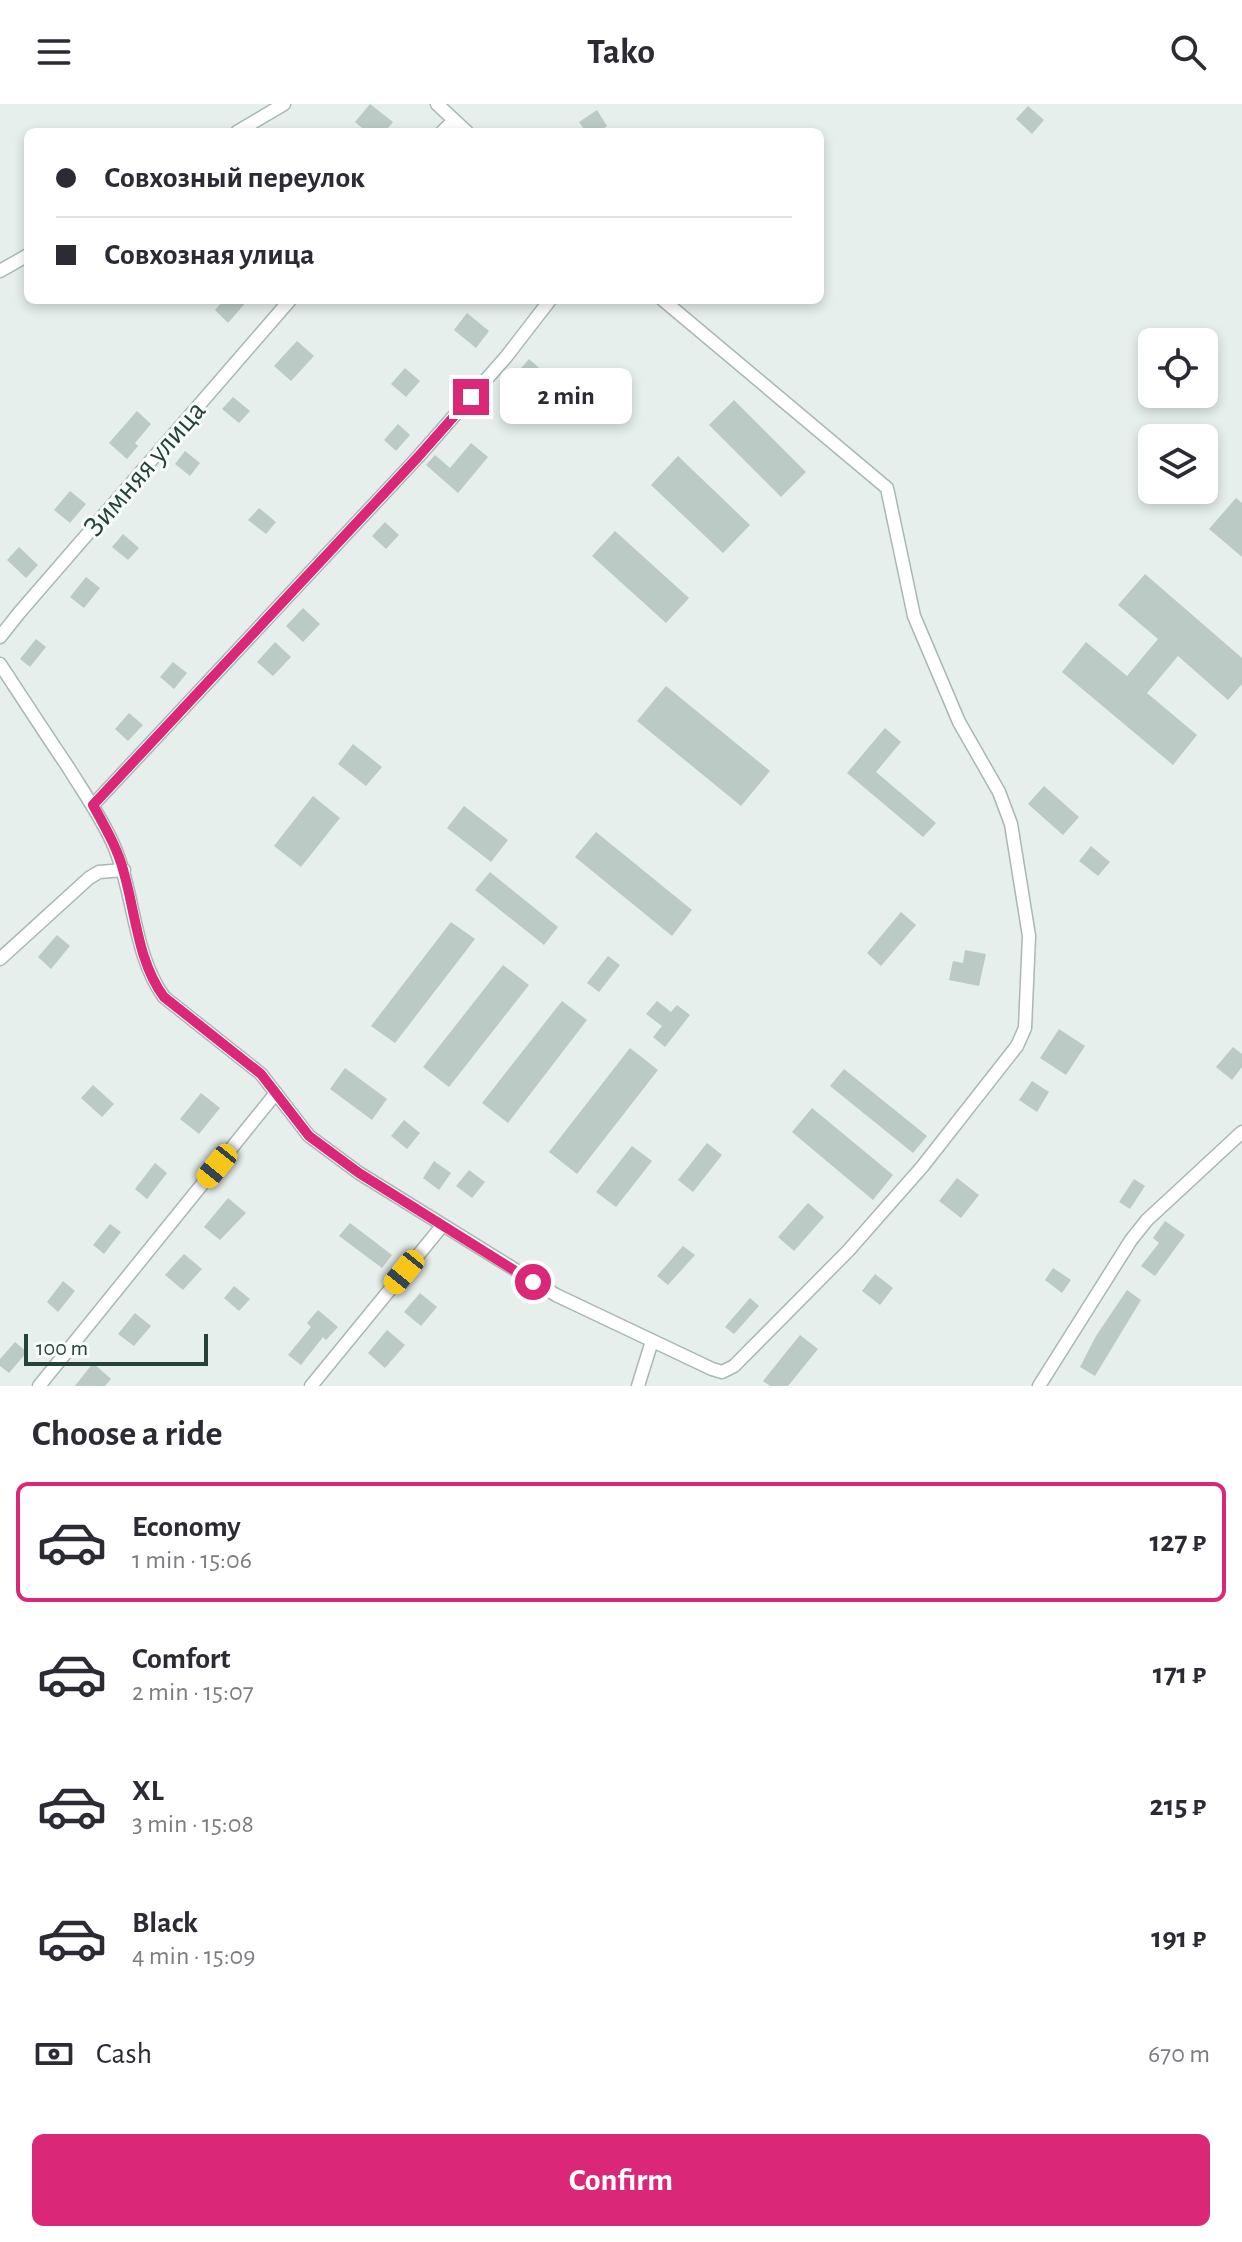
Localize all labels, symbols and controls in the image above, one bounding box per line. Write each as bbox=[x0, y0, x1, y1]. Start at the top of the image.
icon: menu bbox=[32, 30, 76, 74]
icon: search bbox=[1166, 30, 1210, 74]
text: Tako bbox=[587, 34, 655, 70]
text: Совхозный переулок bbox=[104, 163, 365, 193]
text: Совхозная улица bbox=[104, 240, 315, 270]
map controls bbox=[1138, 328, 1218, 504]
button: locate bbox=[1138, 328, 1218, 408]
callout: 2 min bbox=[499, 369, 631, 425]
route end bbox=[453, 379, 489, 415]
text: 2 min bbox=[537, 383, 595, 409]
street label: Зимняя улица bbox=[78, 395, 211, 542]
button: layers bbox=[1138, 424, 1218, 504]
car bbox=[193, 1140, 241, 1192]
car bbox=[380, 1246, 428, 1298]
route start bbox=[515, 1264, 551, 1300]
scale bar bbox=[24, 1330, 208, 1366]
text: 100 m bbox=[36, 1337, 88, 1359]
text: Choose a ride bbox=[32, 1416, 222, 1452]
icon: car bbox=[36, 1506, 108, 1578]
text: Economy bbox=[132, 1512, 241, 1542]
text: 127 ₽ bbox=[1150, 1527, 1206, 1557]
text: 1 min · 15:06 bbox=[132, 1547, 252, 1573]
icon: car bbox=[36, 1638, 108, 1710]
text: Comfort bbox=[132, 1644, 231, 1674]
text: 171 ₽ bbox=[1153, 1659, 1206, 1689]
text: 2 min · 15:07 bbox=[132, 1679, 254, 1705]
icon: car bbox=[36, 1770, 108, 1842]
text: XL bbox=[132, 1776, 164, 1806]
text: 215 ₽ bbox=[1150, 1791, 1206, 1821]
text: 3 min · 15:08 bbox=[132, 1811, 254, 1837]
icon: car bbox=[36, 1902, 108, 1974]
text: Black bbox=[132, 1908, 198, 1938]
text: 191 ₽ bbox=[1151, 1923, 1206, 1953]
text: 4 min · 15:09 bbox=[132, 1943, 256, 1969]
icon: cash bbox=[32, 2032, 76, 2076]
text: Cash bbox=[96, 2039, 152, 2069]
text: 670 m bbox=[1148, 2041, 1210, 2067]
button: Confirm bbox=[32, 2134, 1210, 2226]

